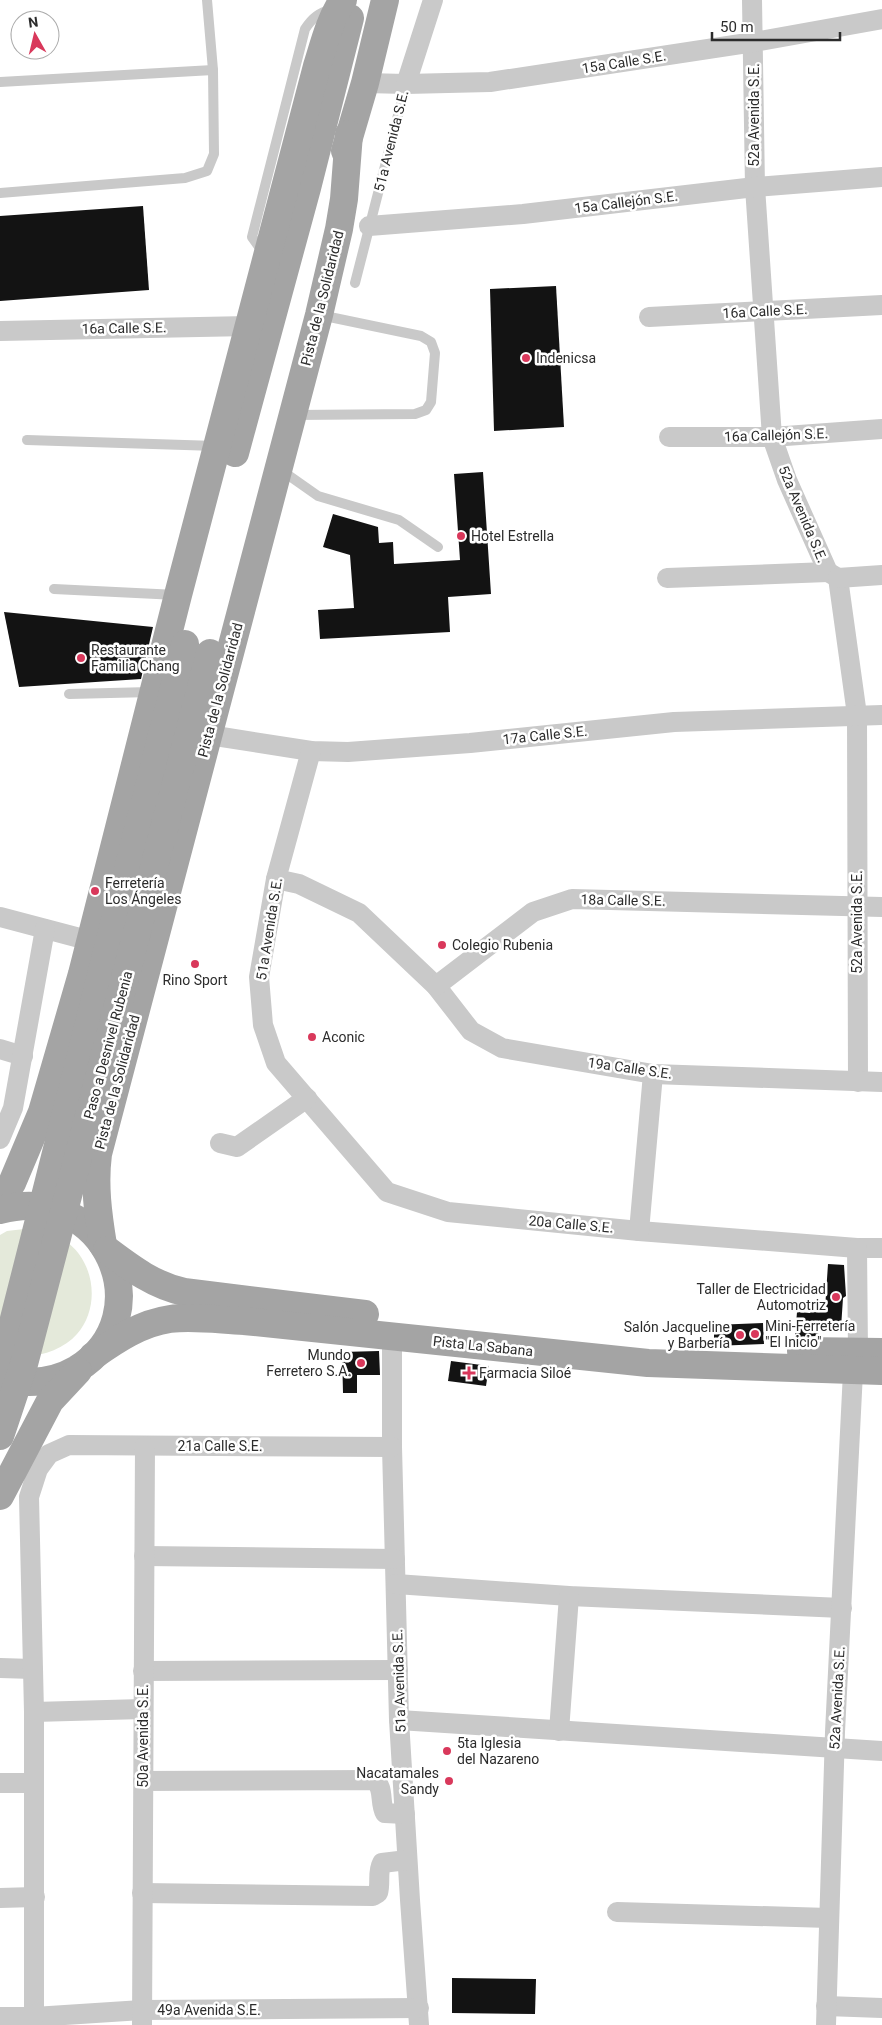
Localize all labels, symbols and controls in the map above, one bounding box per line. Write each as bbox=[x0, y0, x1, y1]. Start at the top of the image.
north arrow bbox=[10, 10, 60, 60]
scale bar bbox=[712, 10, 840, 42]
text: N bbox=[27, 14, 39, 31]
text: 50 m bbox=[720, 18, 754, 36]
street label: 15a Calle S.E. bbox=[581, 47, 667, 77]
street label: 52a Avenida S.E. bbox=[746, 63, 762, 167]
street label: 51a Avenida S.E. bbox=[371, 89, 411, 193]
street label: 15a Callejón S.E. bbox=[573, 188, 679, 216]
street label: Pista de la Solidaridad bbox=[297, 229, 347, 367]
street label: 16a Calle S.E. bbox=[722, 301, 808, 321]
street label: 16a Calle S.E. bbox=[81, 319, 167, 337]
place label: Indenicsa bbox=[536, 350, 596, 366]
marker: Indenicsa bbox=[520, 352, 532, 364]
street label: 16a Callejón S.E. bbox=[724, 425, 828, 445]
street label: 52a Avenida S.E. bbox=[775, 463, 831, 565]
place label: Hotel Estrella bbox=[471, 528, 554, 544]
marker: Hotel Estrella bbox=[455, 530, 467, 542]
street label: Pista de la Solidaridad bbox=[194, 621, 246, 759]
place label: Restaurante Familia Chang bbox=[91, 642, 180, 674]
marker: Restaurante Familia Chang bbox=[75, 652, 87, 664]
street label: 17a Calle S.E. bbox=[502, 723, 588, 747]
street label: 52a Avenida S.E. bbox=[849, 870, 865, 974]
place label: Ferretería Los Ángeles bbox=[105, 875, 181, 907]
street label: 51a Avenida S.E. bbox=[253, 877, 285, 981]
marker: Ferretería Los Ángeles bbox=[89, 885, 101, 897]
street label: 18a Calle S.E. bbox=[580, 891, 666, 909]
place label: Colegio Rubenia bbox=[452, 937, 553, 953]
marker: Colegio Rubenia bbox=[436, 939, 448, 951]
marker: Rino Sport bbox=[189, 958, 201, 970]
street label: Paso a Desnivel Rubenia bbox=[81, 969, 135, 1121]
place label: Rino Sport bbox=[162, 972, 228, 988]
street label: Pista de la Solidaridad bbox=[91, 1013, 143, 1151]
place label: Aconic bbox=[322, 1029, 365, 1045]
marker: Aconic bbox=[306, 1031, 318, 1043]
street label: 19a Calle S.E. bbox=[587, 1054, 673, 1082]
street label: 20a Calle S.E. bbox=[528, 1212, 614, 1236]
place label: Taller de Electricidad Automotriz bbox=[697, 1281, 826, 1313]
marker: Taller de Electricidad Automotriz bbox=[830, 1291, 842, 1303]
place label: Mini-Ferretería "El Inicio" bbox=[765, 1318, 855, 1350]
place label: Salón Jacqueline y Barbería bbox=[624, 1319, 730, 1351]
marker: Mini-Ferretería "El Inicio" bbox=[749, 1328, 761, 1340]
marker: Salón Jacqueline y Barbería bbox=[734, 1329, 746, 1341]
street label: Pista La Sabana bbox=[432, 1333, 534, 1359]
place label: Mundo Ferretero S.A. bbox=[266, 1347, 351, 1379]
marker: Mundo Ferretero S.A. bbox=[355, 1357, 367, 1369]
place label: Farmacia Siloé bbox=[479, 1365, 571, 1381]
marker: Farmacia Siloé bbox=[463, 1367, 475, 1379]
street label: 21a Calle S.E. bbox=[178, 1438, 262, 1454]
street label: 51a Avenida S.E. bbox=[389, 1629, 409, 1733]
street label: 52a Avenida S.E. bbox=[826, 1646, 848, 1750]
street label: 50a Avenida S.E. bbox=[135, 1684, 151, 1788]
place label: 5ta Iglesia del Nazareno bbox=[457, 1735, 539, 1767]
marker: 5ta Iglesia del Nazareno bbox=[441, 1745, 453, 1757]
place label: Nacatamales Sandy bbox=[356, 1765, 439, 1797]
marker: Nacatamales Sandy bbox=[443, 1775, 455, 1787]
street label: 49a Avenida S.E. bbox=[157, 2002, 261, 2018]

